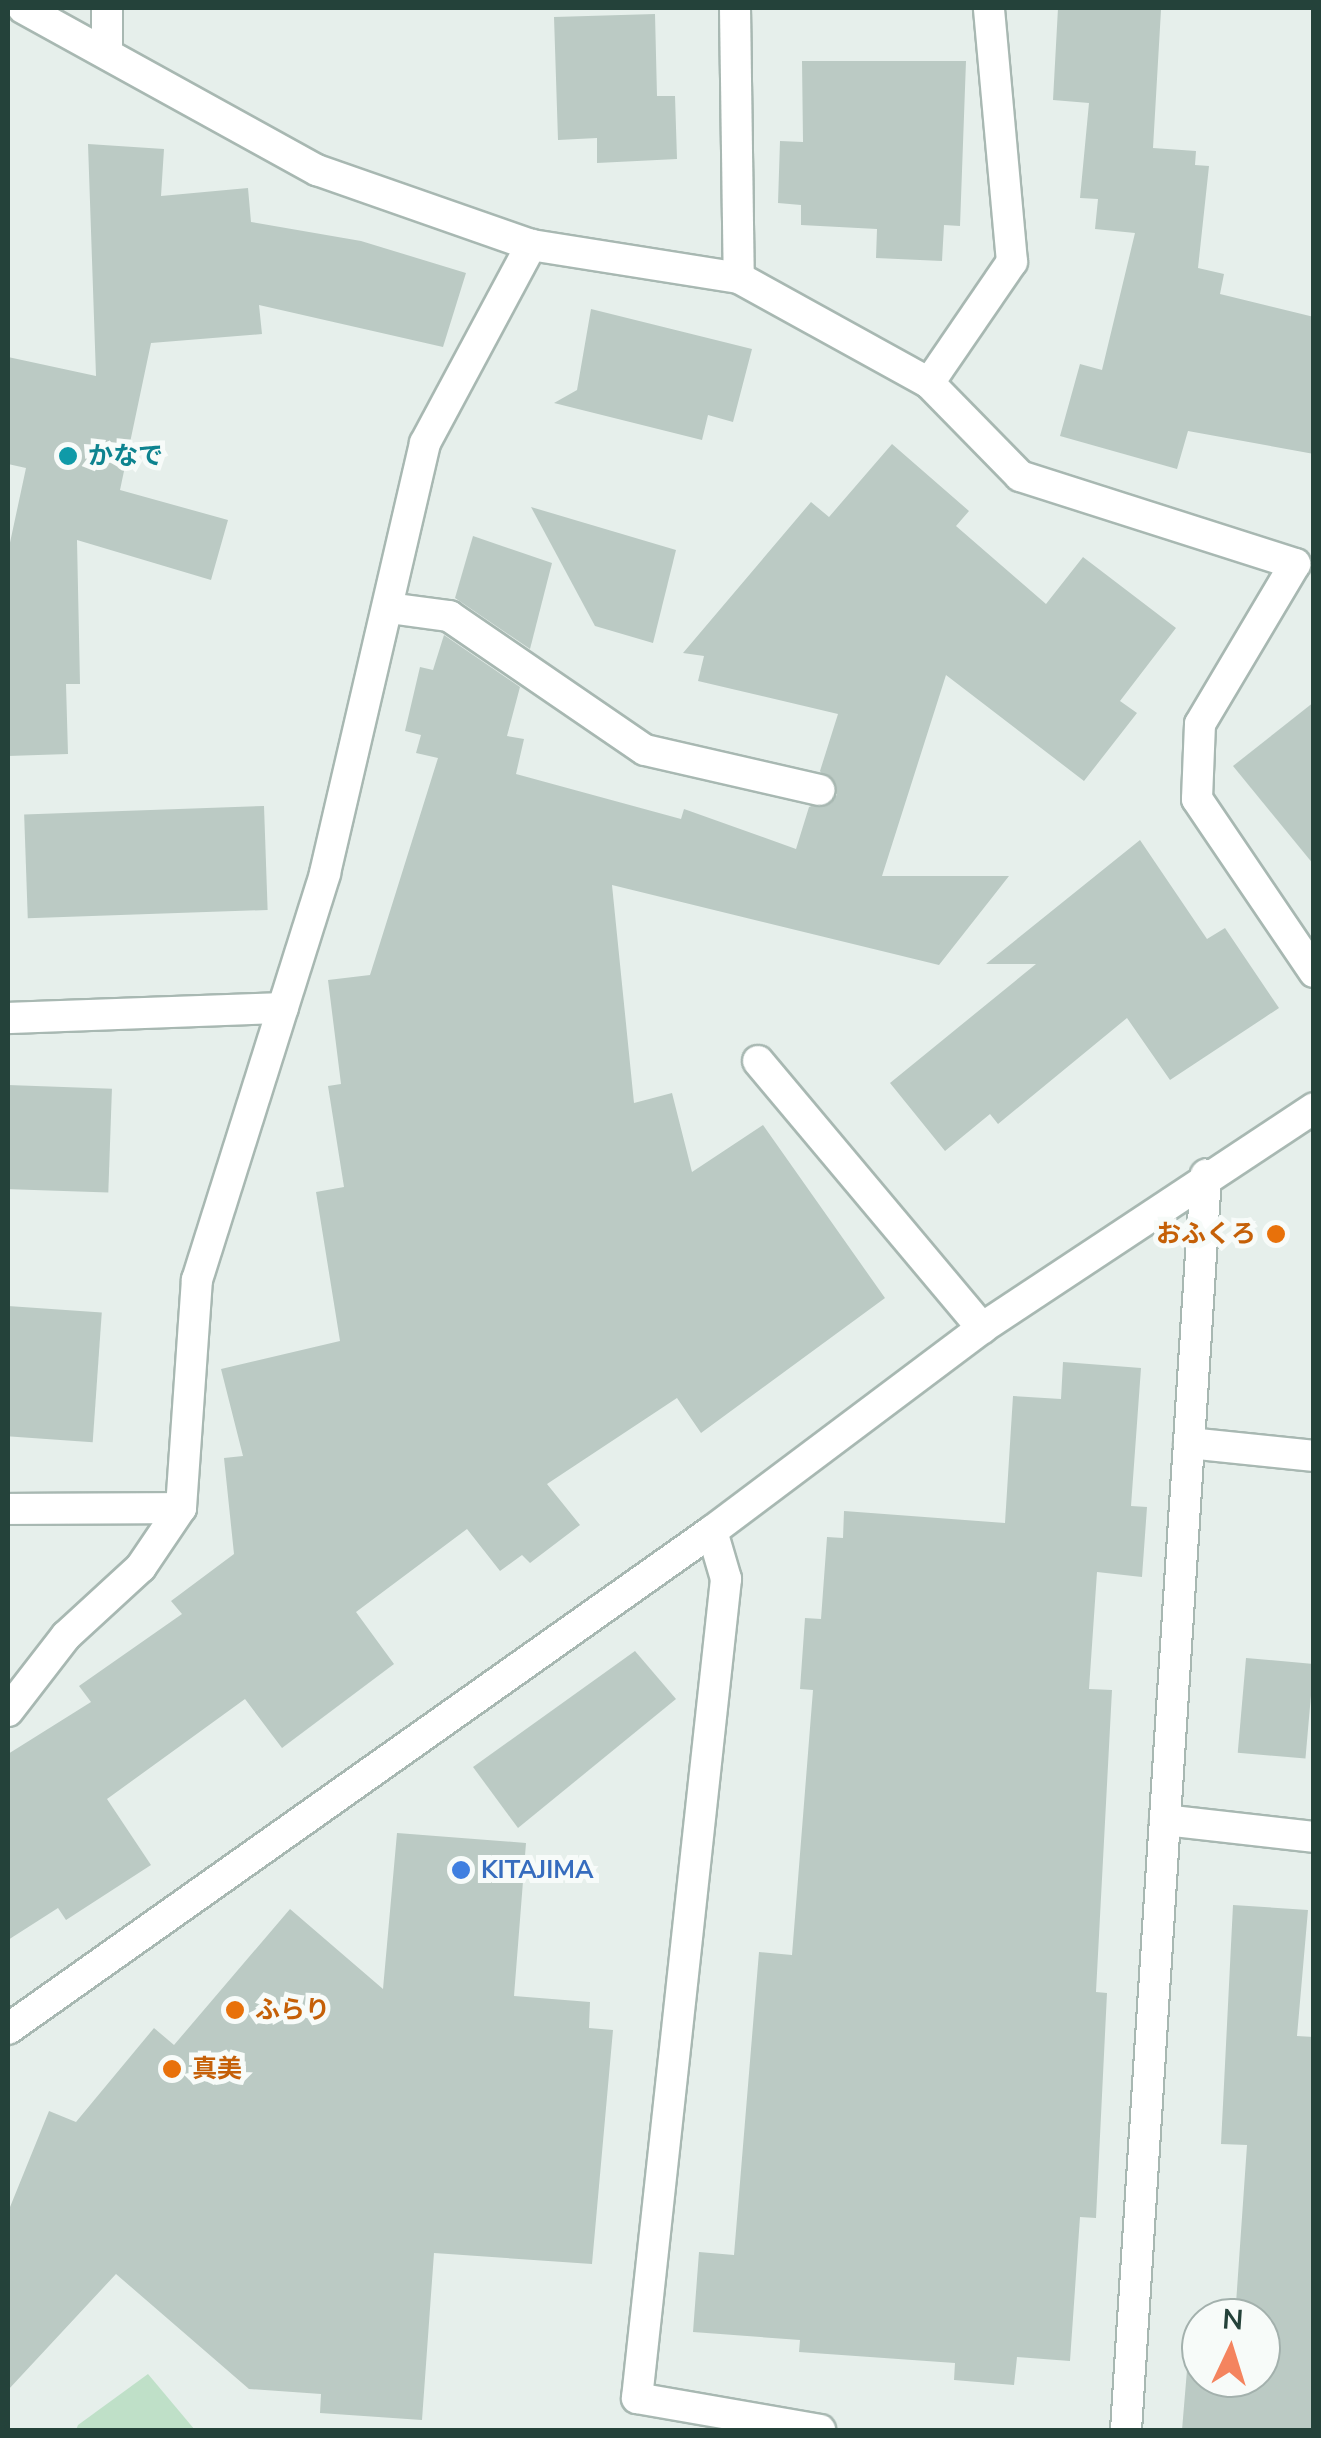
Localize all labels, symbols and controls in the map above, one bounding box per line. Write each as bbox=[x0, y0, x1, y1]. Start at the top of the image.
place label: かなで bbox=[88, 441, 163, 471]
marker: かなで bbox=[57, 445, 79, 467]
place label: おふくろ bbox=[1156, 1219, 1256, 1249]
marker: おふくろ bbox=[1265, 1223, 1287, 1245]
place label: KITAJIMA bbox=[481, 1855, 593, 1885]
marker: KITAJIMA bbox=[450, 1859, 472, 1881]
place label: ふらり bbox=[255, 1995, 330, 2025]
marker: ふらり bbox=[224, 1999, 246, 2021]
place label: 真美 bbox=[192, 2054, 242, 2084]
marker: 真美 bbox=[161, 2058, 183, 2080]
north arrow bbox=[1181, 2298, 1281, 2398]
text: N bbox=[1221, 2300, 1245, 2340]

